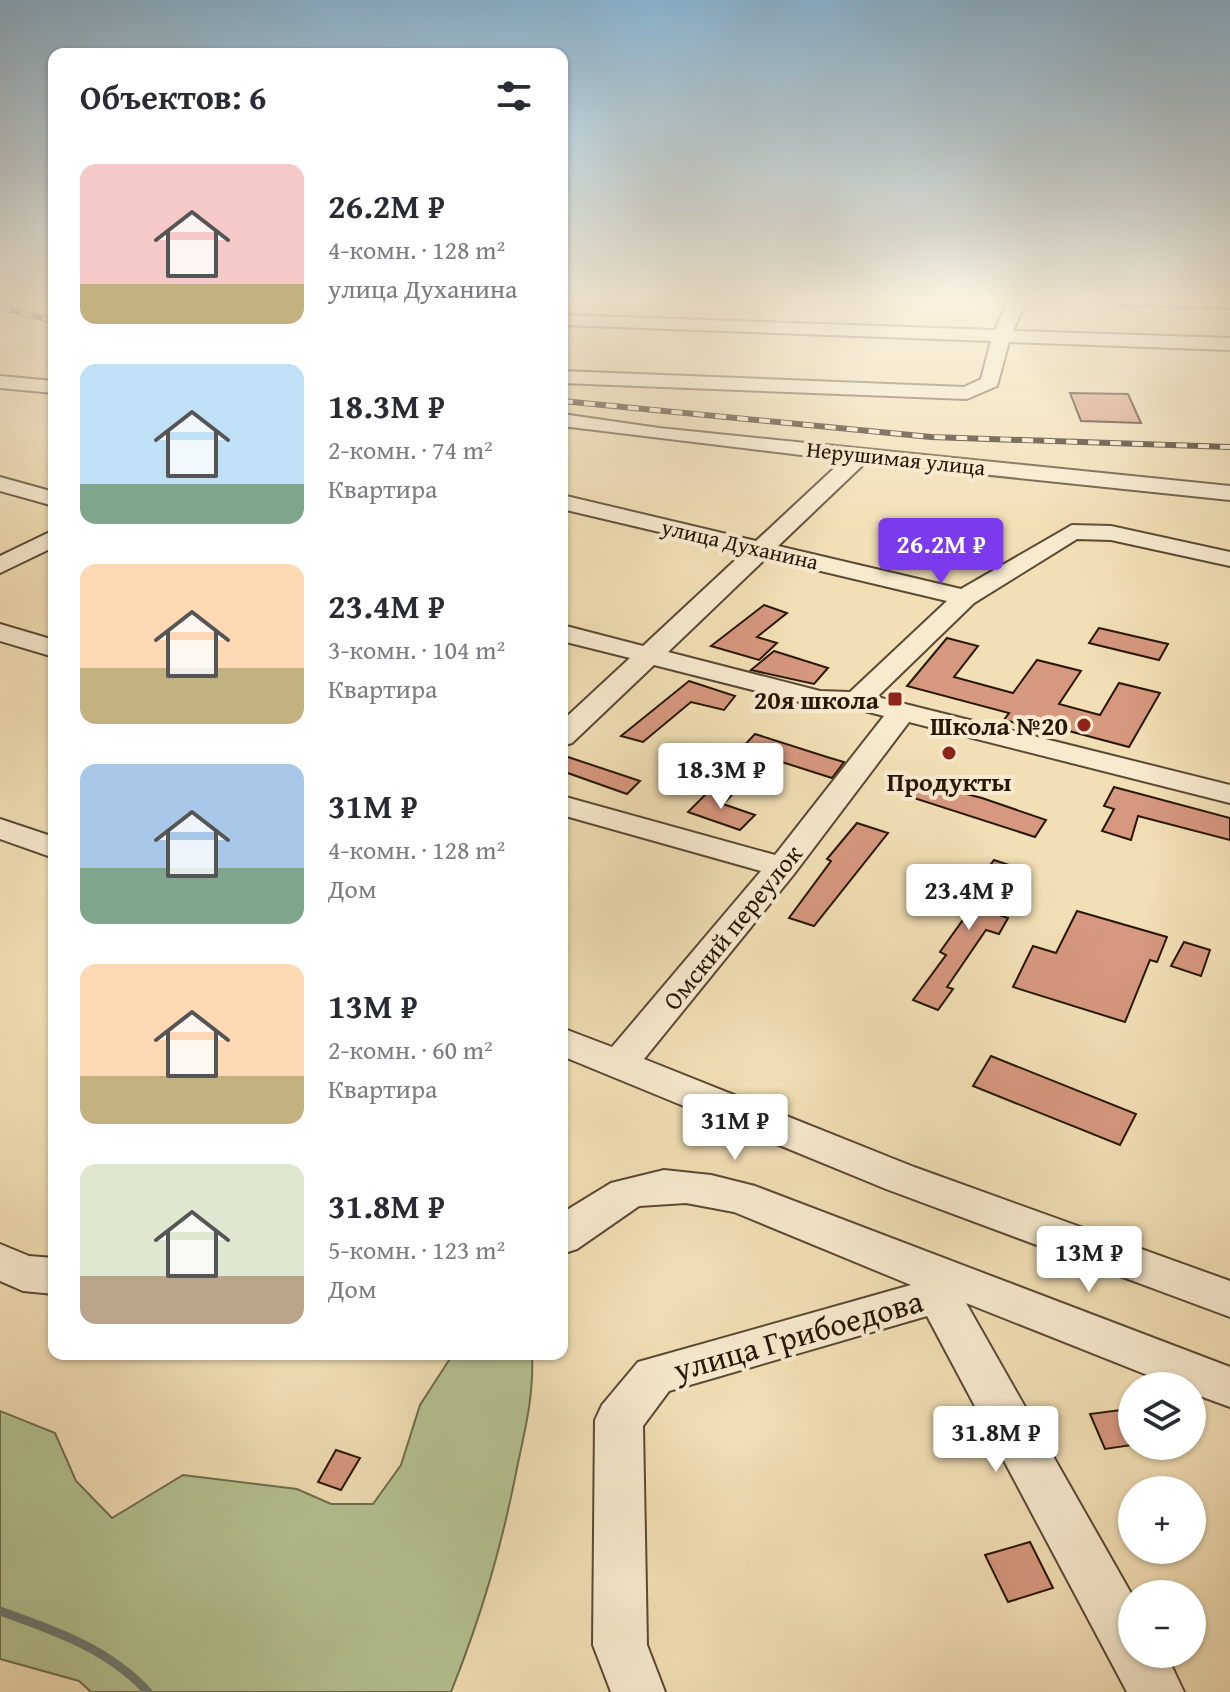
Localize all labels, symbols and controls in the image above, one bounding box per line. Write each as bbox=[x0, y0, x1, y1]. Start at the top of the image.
text: Объектов: 6 bbox=[80, 72, 266, 121]
icon: filters bbox=[492, 74, 536, 118]
text: 26.2M ₽ bbox=[328, 181, 445, 230]
icon: home bbox=[144, 196, 240, 292]
text: 4-комн. · 128 m² bbox=[328, 230, 505, 269]
text: улица Духанина bbox=[328, 269, 517, 308]
text: 18.3M ₽ bbox=[328, 381, 445, 430]
icon: home bbox=[144, 396, 240, 492]
text: 2-комн. · 74 m² bbox=[328, 430, 493, 469]
street label: Нерушимая улица bbox=[805, 433, 987, 483]
text: Квартира bbox=[328, 469, 437, 508]
street label: улица Духанина bbox=[657, 510, 822, 578]
pin: 26.2M ₽ bbox=[867, 518, 1015, 586]
text: 26.2M ₽ bbox=[896, 524, 986, 563]
text: 23.4M ₽ bbox=[328, 581, 445, 630]
icon: home bbox=[144, 596, 240, 692]
text: 3-комн. · 104 m² bbox=[328, 630, 505, 669]
text: Квартира bbox=[328, 669, 437, 708]
place label: 20я школа bbox=[754, 680, 880, 719]
marker: 20я школа bbox=[886, 690, 904, 708]
place label: Школа №20 bbox=[930, 706, 1068, 745]
marker: Школа №20 bbox=[1075, 716, 1093, 734]
pin: 18.3M ₽ bbox=[647, 743, 795, 811]
marker: Продукты bbox=[940, 744, 958, 762]
text: 18.3M ₽ bbox=[676, 749, 766, 788]
place label: Продукты bbox=[887, 762, 1011, 801]
text: 31M ₽ bbox=[328, 781, 418, 830]
icon: home bbox=[144, 796, 240, 892]
text: 4-комн. · 128 m² bbox=[328, 830, 505, 869]
street label: Омский переулок bbox=[653, 835, 811, 1018]
pin: 23.4M ₽ bbox=[895, 864, 1043, 932]
text: Дом bbox=[328, 869, 376, 908]
text: 23.4M ₽ bbox=[924, 870, 1014, 909]
text: 13M ₽ bbox=[328, 981, 418, 1030]
icon: home bbox=[144, 996, 240, 1092]
text: 2-комн. · 60 m² bbox=[328, 1030, 493, 1069]
text: Квартира bbox=[328, 1069, 437, 1108]
pin: 31M ₽ bbox=[679, 1094, 791, 1162]
text: 31M ₽ bbox=[701, 1100, 769, 1139]
text: 31.8M ₽ bbox=[328, 1181, 445, 1230]
icon: home bbox=[144, 1196, 240, 1292]
pin: 13M ₽ bbox=[1033, 1226, 1145, 1294]
text: 5-комн. · 123 m² bbox=[328, 1230, 505, 1269]
text: 13M ₽ bbox=[1055, 1232, 1123, 1271]
text: Дом bbox=[328, 1269, 376, 1308]
street label: улица Грибоедова bbox=[667, 1277, 929, 1393]
map controls bbox=[1118, 1372, 1206, 1668]
button: layers bbox=[1118, 1372, 1206, 1460]
pin: 31.8M ₽ bbox=[922, 1406, 1070, 1474]
text: 31.8M ₽ bbox=[951, 1412, 1041, 1451]
button: + bbox=[1118, 1476, 1206, 1564]
button: − bbox=[1118, 1580, 1206, 1668]

